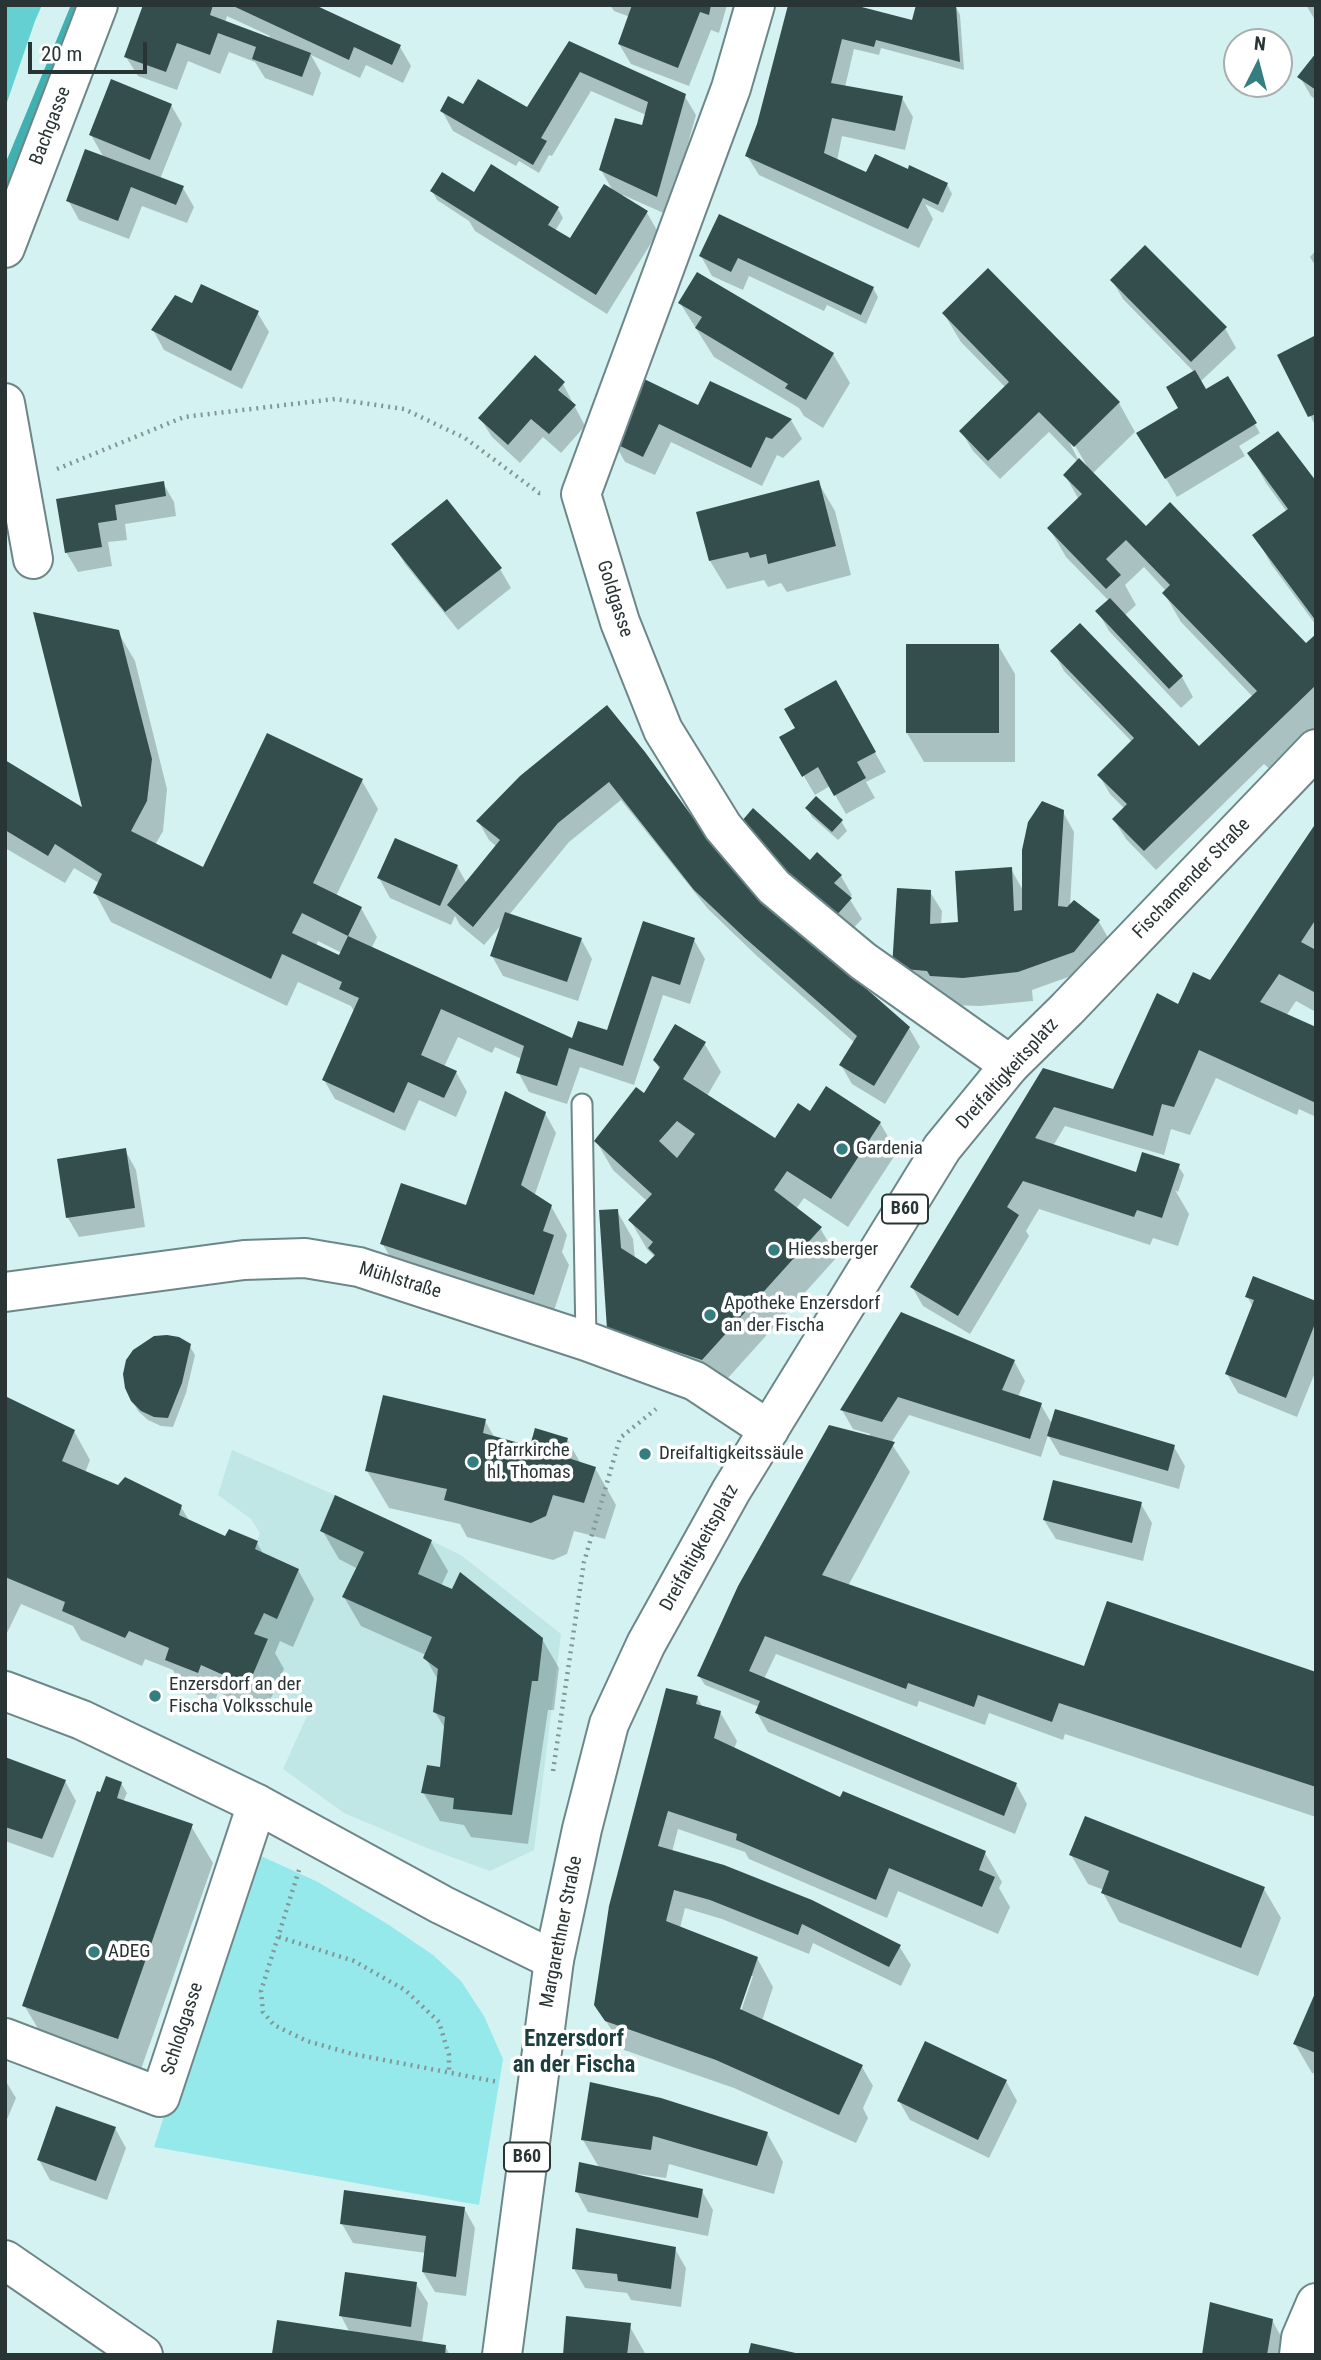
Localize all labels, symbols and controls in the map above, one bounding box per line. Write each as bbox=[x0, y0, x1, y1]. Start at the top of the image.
scale bar bbox=[32, 28, 150, 72]
north arrow bbox=[1223, 28, 1293, 98]
text: N bbox=[1253, 32, 1267, 56]
text: 20 m bbox=[41, 42, 82, 66]
street label: Bachgasse bbox=[26, 84, 76, 168]
street label: Goldgasse bbox=[591, 558, 637, 640]
street label: Fischamender Straße bbox=[1129, 814, 1255, 944]
street label: Dreifaltigkeitsplatz bbox=[952, 1014, 1064, 1134]
place label: Gardenia bbox=[856, 1138, 923, 1160]
marker: Gardenia bbox=[834, 1141, 850, 1157]
road number: B60 bbox=[882, 1194, 928, 1224]
place label: Hiessberger bbox=[788, 1239, 878, 1261]
marker: Hiessberger bbox=[766, 1242, 782, 1258]
street label: Mühlstraße bbox=[356, 1258, 444, 1304]
place label: Apotheke Enzersdorf an der Fischa bbox=[724, 1293, 880, 1337]
marker: Apotheke Enzersdorf an der Fischa bbox=[702, 1307, 718, 1323]
place label: Pfarrkirche hl. Thomas bbox=[487, 1440, 571, 1484]
place label: Dreifaltigkeitssäule bbox=[659, 1443, 804, 1465]
marker: Dreifaltigkeitssäule bbox=[637, 1446, 653, 1462]
marker: Pfarrkirche hl. Thomas bbox=[465, 1454, 481, 1470]
street label: Dreifaltigkeitsplatz bbox=[656, 1481, 744, 1615]
place label: Enzersdorf an der Fischa Volksschule bbox=[169, 1674, 313, 1718]
marker: Enzersdorf an der Fischa Volksschule bbox=[147, 1688, 163, 1704]
street label: Margarethner Straße bbox=[536, 1854, 588, 2010]
place label: ADEG bbox=[108, 1941, 150, 1963]
marker: ADEG bbox=[86, 1944, 102, 1960]
street label: Schloßgasse bbox=[157, 1980, 209, 2078]
district label: Enzersdorf an der Fischa bbox=[513, 2026, 635, 2080]
road number: B60 bbox=[504, 2143, 550, 2172]

